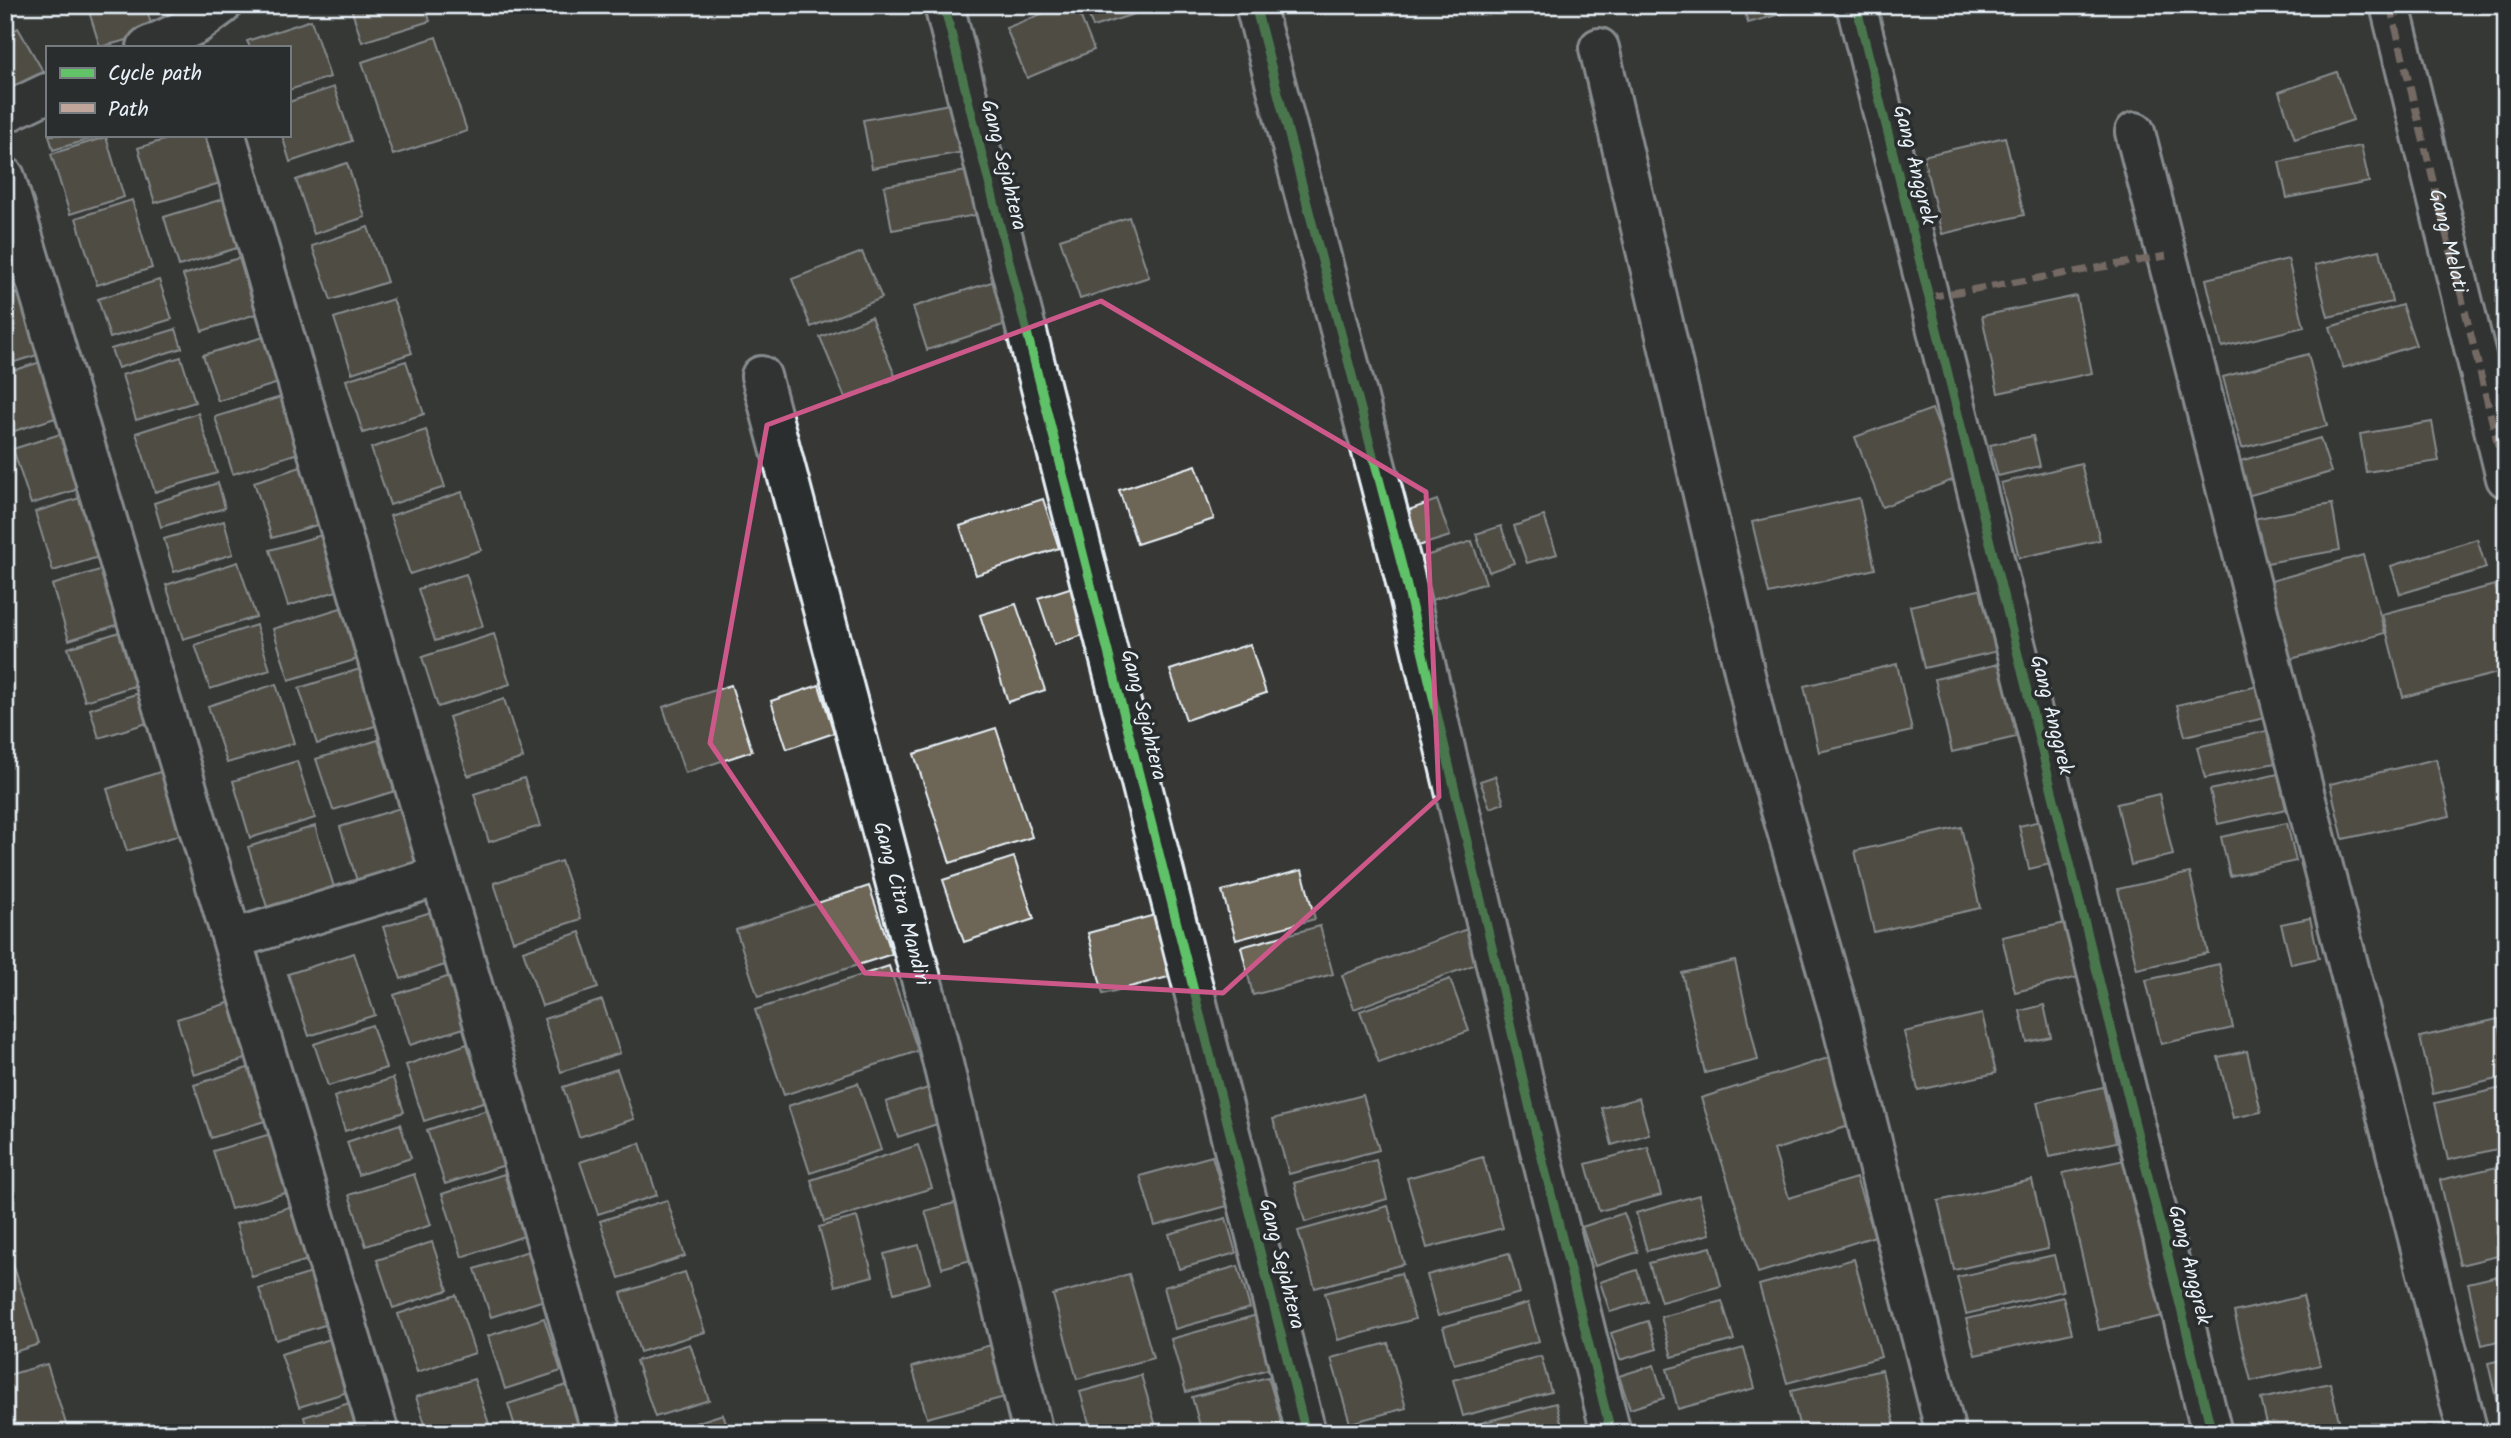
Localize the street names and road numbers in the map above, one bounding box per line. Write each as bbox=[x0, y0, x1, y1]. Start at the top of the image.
street label: Gang Sejahtera bbox=[971, 96, 1035, 234]
street label: Gang Anggrek bbox=[1883, 102, 1945, 229]
street label: Gang Melati bbox=[2419, 185, 2477, 298]
street label: Gang Sejahtera bbox=[1111, 646, 1175, 784]
street label: Gang Anggrek bbox=[2020, 652, 2082, 779]
street label: Gang Citra Mandiri bbox=[864, 818, 939, 990]
street label: Gang Sejahtera bbox=[1249, 1195, 1313, 1333]
street label: Gang Anggrek bbox=[2158, 1202, 2220, 1329]

